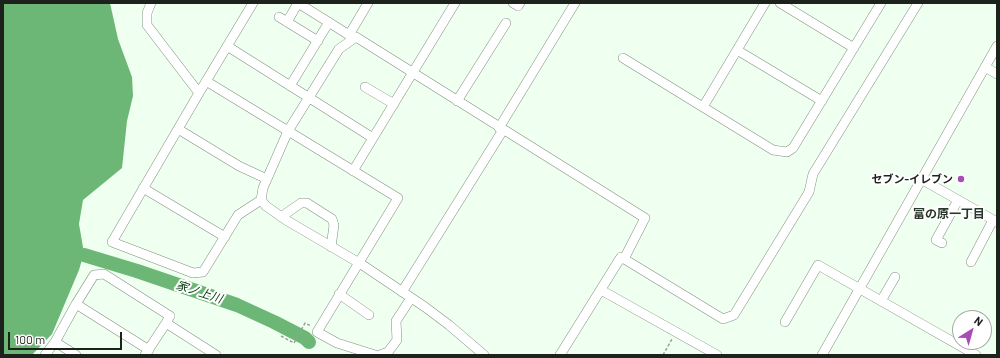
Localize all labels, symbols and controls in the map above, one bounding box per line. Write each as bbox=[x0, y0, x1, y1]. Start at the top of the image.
place label: セブン-イレブン bbox=[872, 172, 953, 186]
marker: セブン-イレブン bbox=[956, 174, 966, 184]
district label: 富の原一丁目 bbox=[913, 207, 985, 221]
water label: 家ノ上川 bbox=[174, 278, 224, 306]
north arrow bbox=[952, 310, 992, 350]
text: N bbox=[972, 313, 986, 328]
scale bar bbox=[10, 324, 124, 350]
text: 100 m bbox=[15, 332, 45, 346]

